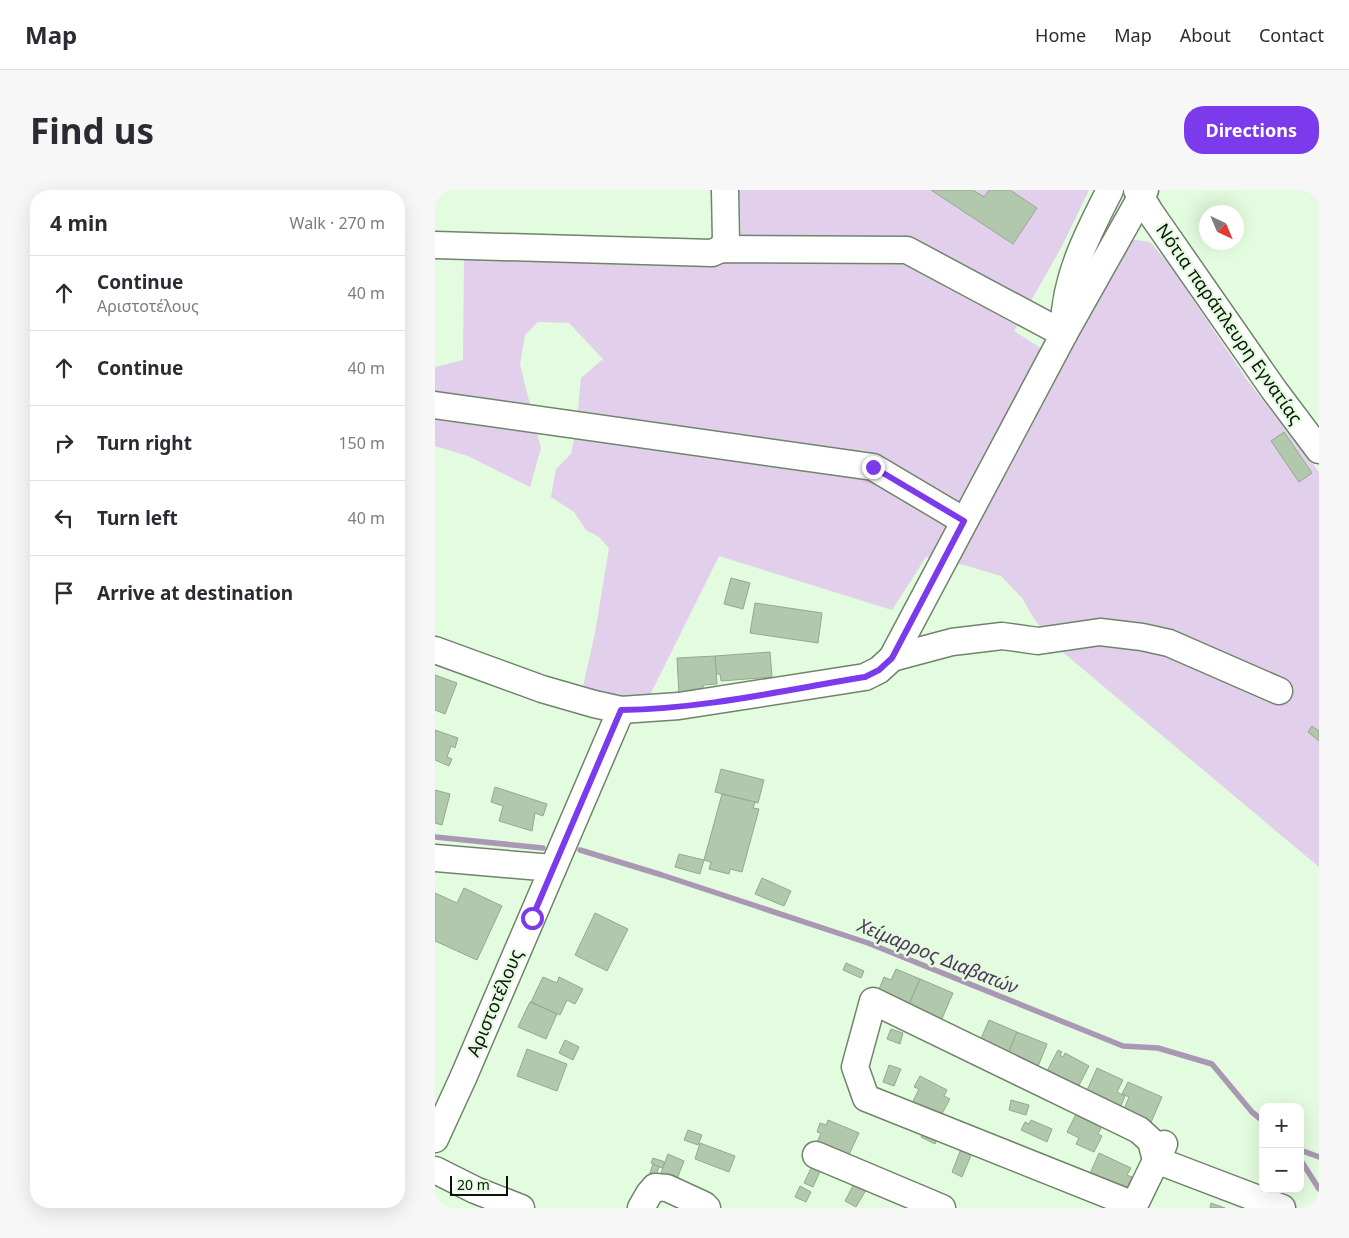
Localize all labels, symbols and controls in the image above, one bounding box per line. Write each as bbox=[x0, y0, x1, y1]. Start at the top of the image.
text: Map bbox=[25, 18, 77, 51]
text: Home bbox=[1035, 23, 1086, 47]
text: Map bbox=[1114, 23, 1152, 47]
text: About bbox=[1180, 23, 1231, 47]
text: Contact bbox=[1259, 23, 1324, 47]
button: Directions bbox=[1184, 106, 1319, 154]
text: Find us bbox=[30, 107, 154, 154]
north arrow bbox=[1199, 205, 1244, 250]
text: 4 min bbox=[50, 209, 108, 237]
text: Walk · 270 m bbox=[290, 212, 385, 234]
street label: Νότια παράπλευρη Εγνατίας bbox=[1151, 218, 1309, 429]
text: Continue bbox=[97, 269, 183, 295]
icon: ahead bbox=[50, 279, 78, 307]
text: 40 m bbox=[348, 282, 385, 304]
text: Αριστοτέλους bbox=[97, 295, 199, 317]
icon: ahead bbox=[50, 354, 78, 382]
text: Continue bbox=[97, 355, 183, 381]
text: 40 m bbox=[348, 357, 385, 379]
icon: right bbox=[50, 429, 78, 457]
text: Turn right bbox=[97, 430, 192, 456]
text: 150 m bbox=[338, 432, 385, 454]
route end bbox=[862, 456, 885, 479]
icon: left bbox=[50, 504, 78, 532]
text: Turn left bbox=[97, 505, 178, 531]
text: 40 m bbox=[348, 507, 385, 529]
icon: arrive bbox=[50, 579, 78, 607]
text: Arrive at destination bbox=[97, 580, 293, 606]
route start bbox=[521, 907, 544, 930]
water label: Χείμαρρος Διαβατών bbox=[853, 912, 1023, 1000]
street label: Αριστοτέλους bbox=[461, 945, 528, 1060]
map controls bbox=[1259, 1103, 1304, 1193]
button: + bbox=[1259, 1103, 1304, 1148]
button: − bbox=[1259, 1148, 1304, 1193]
scale bar bbox=[450, 1173, 507, 1196]
text: 20 m bbox=[457, 1175, 490, 1194]

